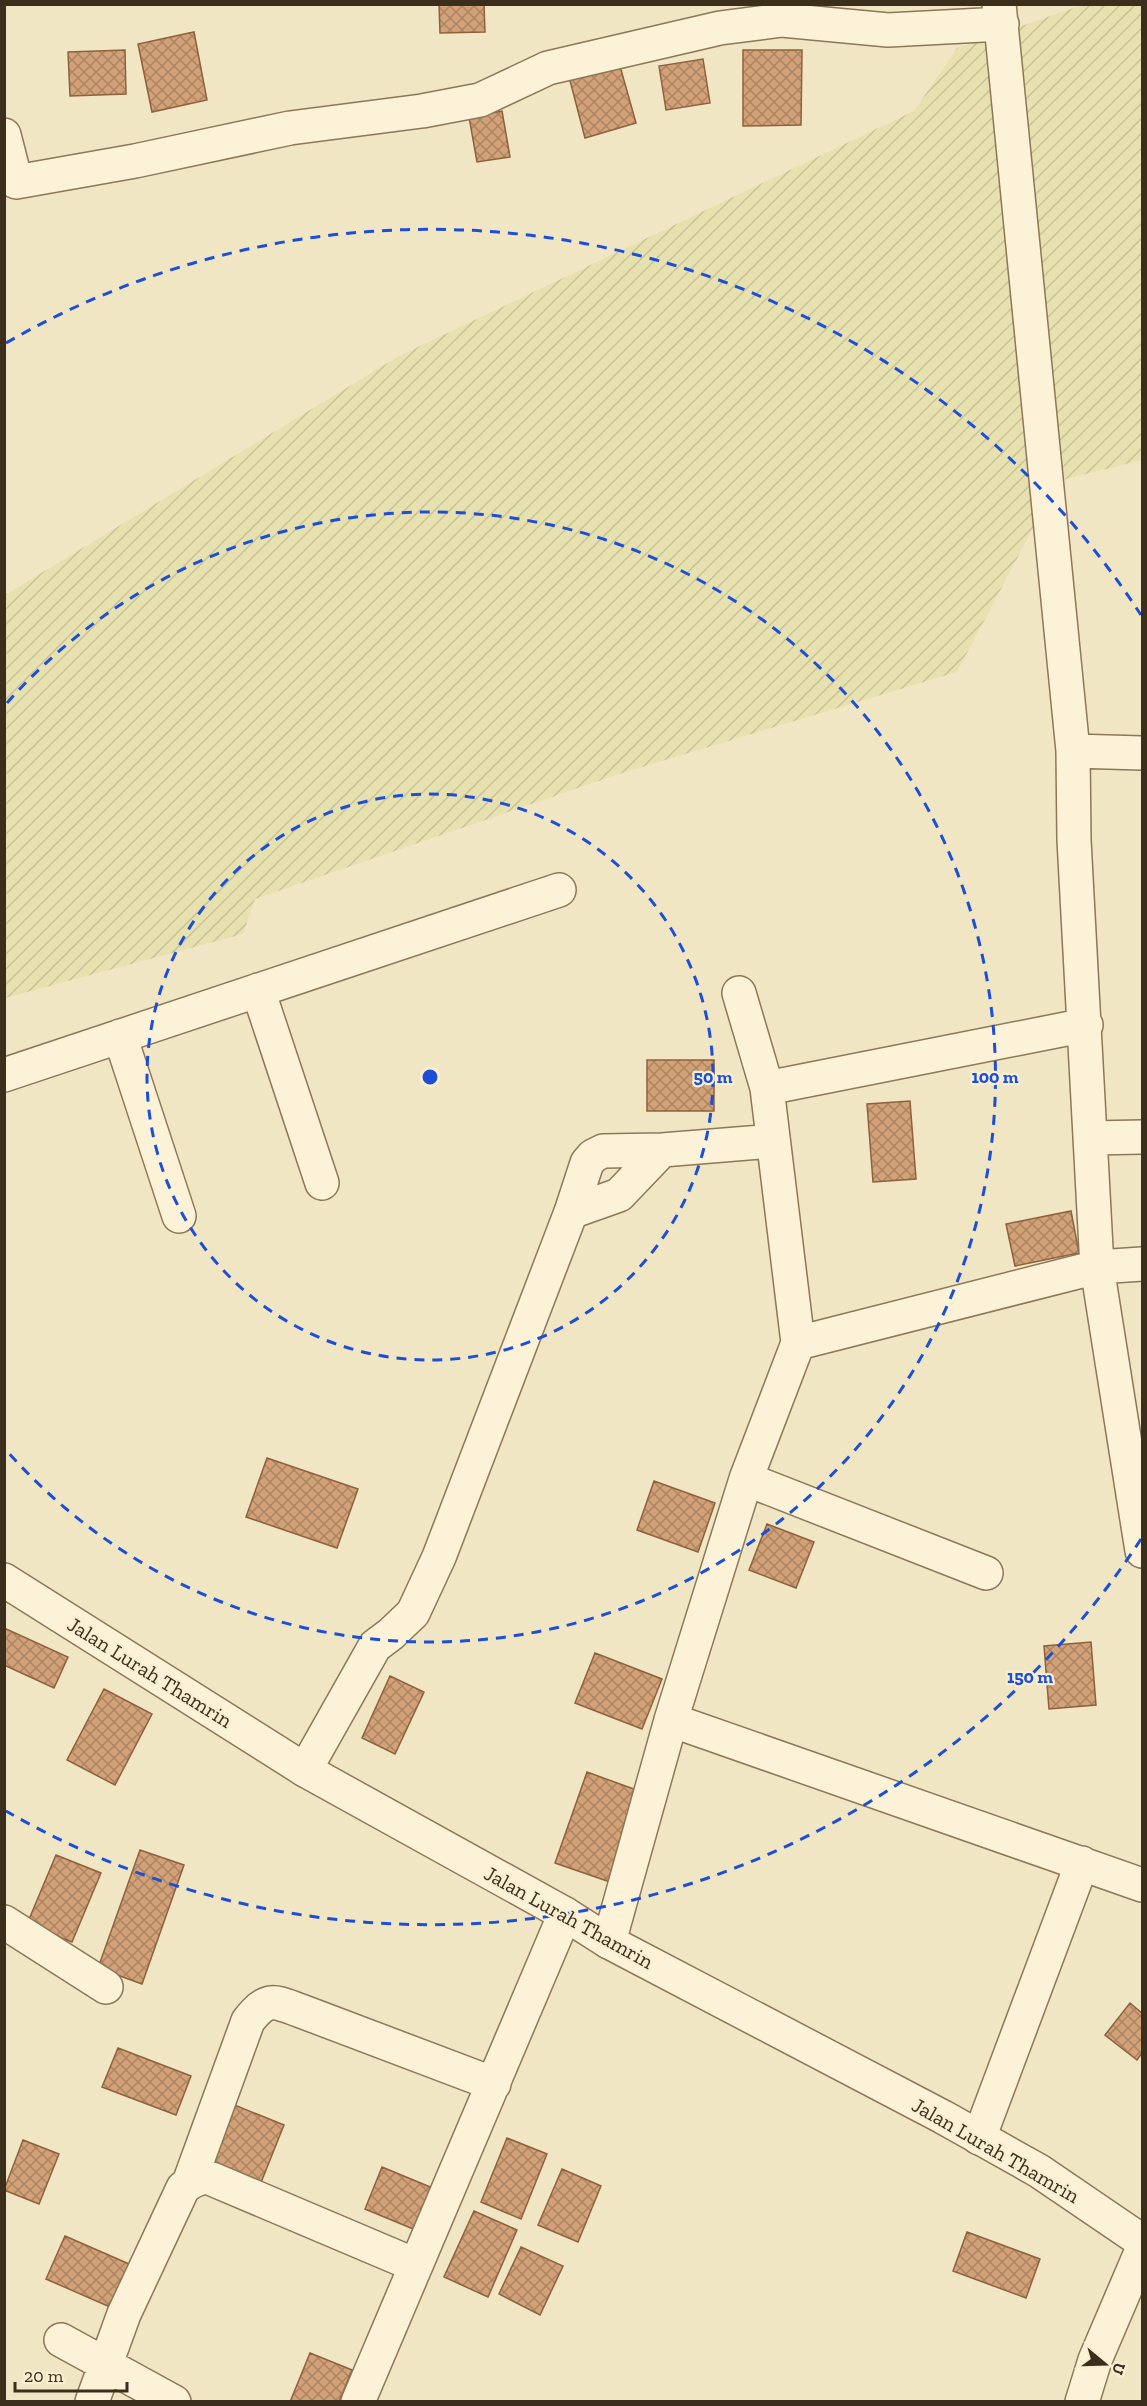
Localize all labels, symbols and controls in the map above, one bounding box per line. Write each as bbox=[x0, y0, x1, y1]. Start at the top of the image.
text: 50 m bbox=[694, 1066, 733, 1088]
text: 100 m bbox=[971, 1066, 1019, 1088]
centre of rings bbox=[420, 1067, 440, 1087]
street label: Jalan Lurah Thamrin bbox=[63, 1611, 237, 1733]
text: 150 m bbox=[1007, 1666, 1053, 1688]
street label: Jalan Lurah Thamrin bbox=[480, 1860, 658, 1974]
street label: Jalan Lurah Thamrin bbox=[908, 2092, 1084, 2208]
north arrow bbox=[1075, 2334, 1135, 2394]
scale bar bbox=[15, 2355, 128, 2393]
text: U bbox=[1108, 2360, 1130, 2378]
text: 20 m bbox=[24, 2365, 64, 2387]

